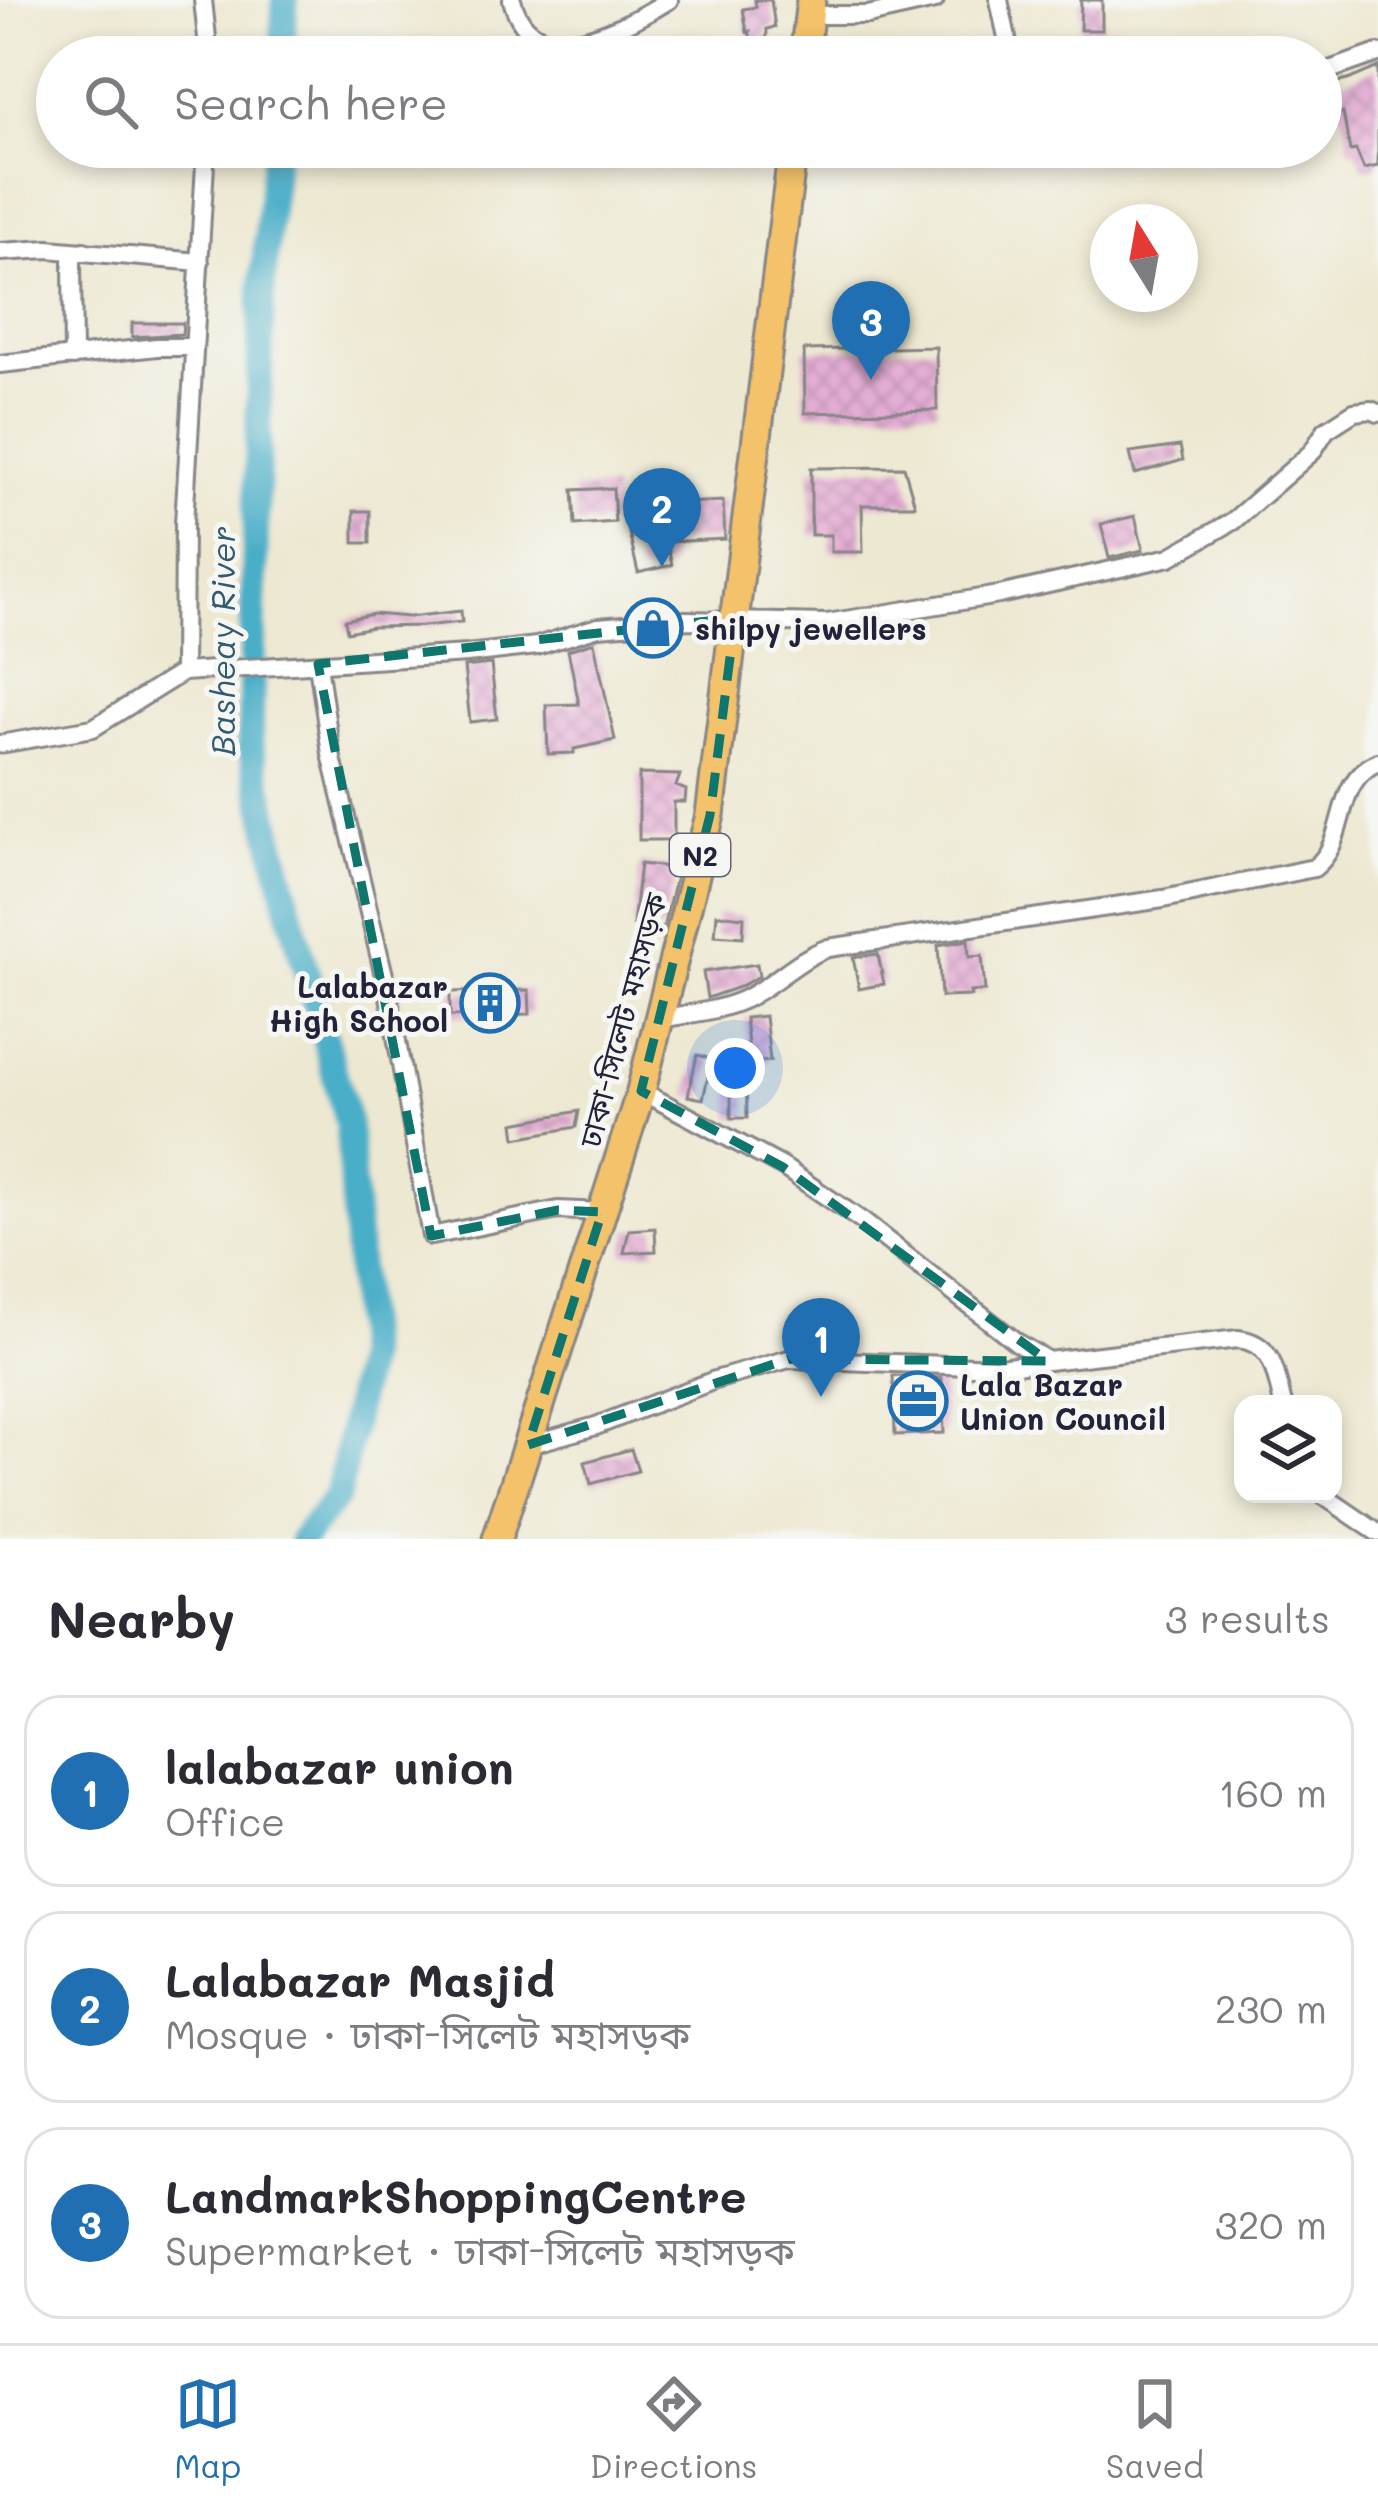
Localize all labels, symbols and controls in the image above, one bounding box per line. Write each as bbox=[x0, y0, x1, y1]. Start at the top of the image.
search box bbox=[36, 36, 1342, 168]
icon: search bbox=[78, 69, 144, 135]
text: Search here bbox=[174, 73, 448, 131]
north arrow bbox=[1090, 204, 1198, 312]
pin: 3 bbox=[832, 281, 910, 380]
pin: 2 bbox=[623, 468, 701, 567]
water label: Basheay River bbox=[200, 526, 244, 756]
shop icon: shilpy jewellers bbox=[622, 597, 684, 659]
place label: shilpy jewellers bbox=[695, 608, 927, 648]
road number: N2 bbox=[670, 834, 730, 876]
street label: ঢাকা-সিলেট মহাসড়ক bbox=[569, 888, 675, 1152]
place label: Lalabazar High School bbox=[269, 966, 448, 1040]
building icon: Lalabazar High School bbox=[459, 972, 521, 1034]
your location bbox=[705, 1038, 765, 1098]
pin: 1 bbox=[782, 1298, 860, 1397]
place label: Lala Bazar Union Council bbox=[960, 1364, 1166, 1438]
office icon: Lala Bazar Union Council bbox=[887, 1370, 949, 1432]
map controls bbox=[1234, 1395, 1342, 1503]
button: layers bbox=[1234, 1395, 1342, 1503]
text: Nearby bbox=[48, 1584, 235, 1651]
text: 3 results bbox=[1165, 1592, 1330, 1643]
text: lalabazar union bbox=[165, 1737, 513, 1795]
text: 1 bbox=[81, 1766, 99, 1817]
text: 160 m bbox=[1218, 1766, 1327, 1817]
text: Office bbox=[165, 1795, 285, 1846]
text: Lalabazar Masjid bbox=[165, 1950, 555, 2008]
text: 2 bbox=[79, 1982, 101, 2033]
text: 230 m bbox=[1215, 1982, 1327, 2033]
text: Mosque · ঢাকা-সিলেট মহাসড়ক bbox=[165, 2008, 690, 2059]
text: LandmarkShoppingCentre bbox=[165, 2166, 747, 2224]
text: 3 bbox=[78, 2198, 102, 2249]
text: 320 m bbox=[1215, 2198, 1327, 2249]
text: Supermarket · ঢাকা-সিলেট মহাসড়ক bbox=[165, 2224, 795, 2275]
tab: Map bbox=[174, 2371, 241, 2486]
tab: Directions bbox=[590, 2371, 757, 2486]
tab: Saved bbox=[1106, 2371, 1204, 2486]

